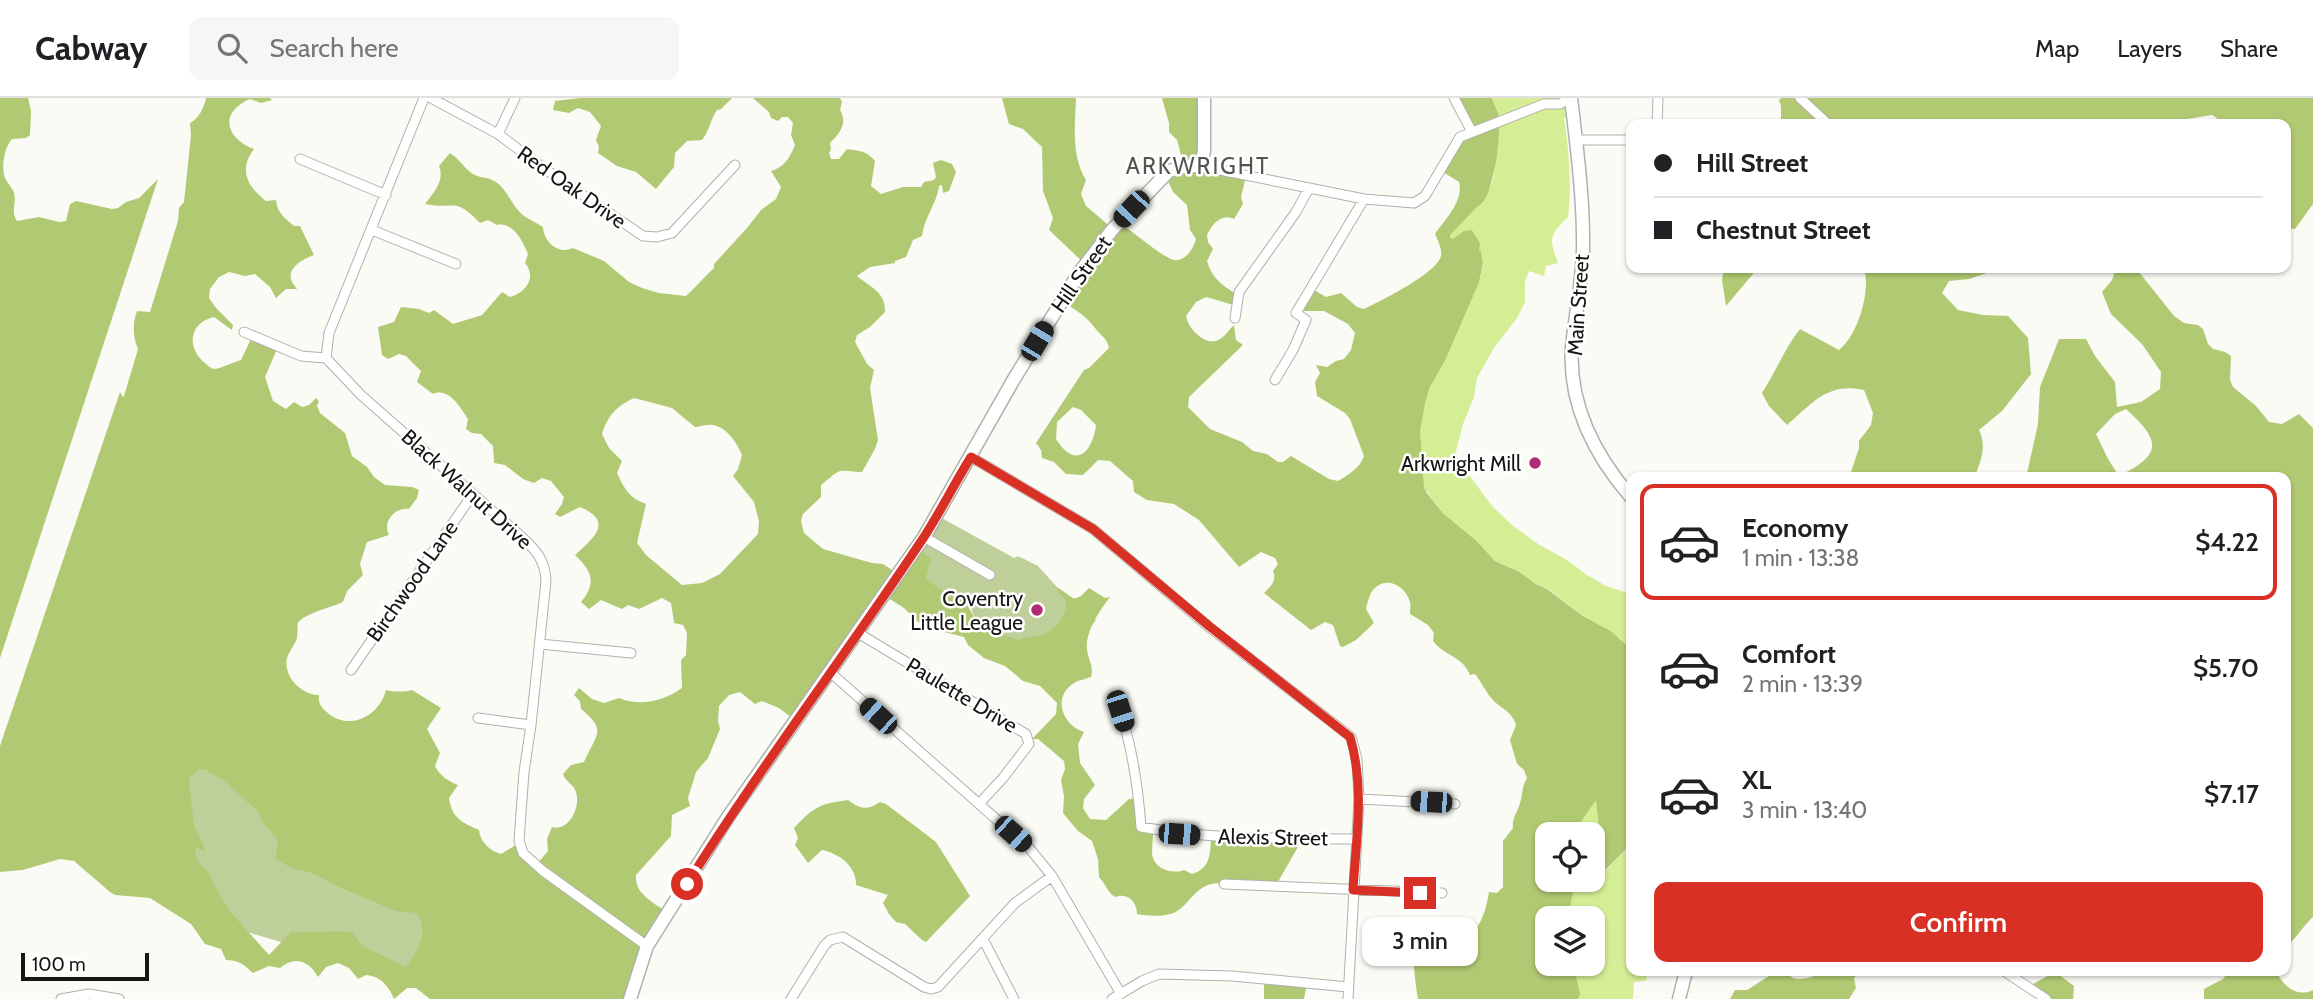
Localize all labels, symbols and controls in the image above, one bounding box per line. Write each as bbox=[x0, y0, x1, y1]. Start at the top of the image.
search box bbox=[189, 17, 679, 80]
text: Cabway bbox=[35, 28, 147, 68]
icon: search bbox=[213, 29, 251, 67]
text: Search here bbox=[269, 32, 399, 64]
text: Map bbox=[2035, 34, 2079, 63]
text: Layers bbox=[2117, 34, 2182, 63]
text: Share bbox=[2220, 34, 2278, 63]
street label: Red Oak Drive bbox=[513, 140, 631, 234]
text: Hill Street bbox=[1696, 147, 1808, 179]
district label: ARKWRIGHT bbox=[1126, 152, 1270, 180]
car bbox=[1109, 186, 1154, 232]
text: Chestnut Street bbox=[1696, 214, 1871, 246]
street label: Hill Street bbox=[1046, 231, 1116, 317]
street label: Main Street bbox=[1562, 253, 1594, 357]
car bbox=[1018, 318, 1057, 364]
street label: Black Walnut Drive bbox=[397, 424, 538, 554]
place label: Arkwright Mill bbox=[1401, 451, 1521, 476]
marker: Arkwright Mill bbox=[1527, 455, 1543, 471]
icon: car bbox=[1658, 511, 1721, 574]
text: Economy bbox=[1742, 512, 1848, 544]
street label: Birchwood Lane bbox=[361, 516, 463, 646]
text: $4.22 bbox=[2195, 526, 2259, 558]
text: 1 min · 13:38 bbox=[1742, 544, 1860, 572]
place label: Coventry Little League bbox=[910, 586, 1023, 635]
marker: Coventry Little League bbox=[1029, 602, 1045, 618]
icon: car bbox=[1658, 637, 1721, 700]
text: Comfort bbox=[1742, 638, 1836, 670]
street label: Paulette Drive bbox=[902, 652, 1022, 738]
text: $5.70 bbox=[2193, 652, 2259, 684]
text: 2 min · 13:39 bbox=[1742, 670, 1863, 698]
car bbox=[1104, 688, 1137, 734]
car bbox=[856, 694, 901, 738]
icon: car bbox=[1658, 763, 1721, 826]
text: XL bbox=[1742, 764, 1771, 796]
text: $7.17 bbox=[2204, 778, 2259, 810]
car bbox=[1410, 790, 1453, 814]
text: 3 min · 13:40 bbox=[1742, 796, 1867, 824]
car bbox=[991, 812, 1036, 856]
car bbox=[1158, 822, 1201, 846]
map controls bbox=[1535, 822, 1605, 976]
button: locate bbox=[1535, 822, 1605, 892]
street label: Alexis Street bbox=[1218, 824, 1328, 850]
route start bbox=[671, 868, 703, 900]
route end bbox=[1404, 877, 1436, 909]
button: Confirm bbox=[1654, 882, 2263, 962]
button: layers bbox=[1535, 906, 1605, 976]
callout: 3 min bbox=[1362, 918, 1478, 966]
text: 3 min bbox=[1392, 927, 1448, 955]
scale bar bbox=[21, 950, 149, 982]
text: 100 m bbox=[32, 953, 86, 976]

